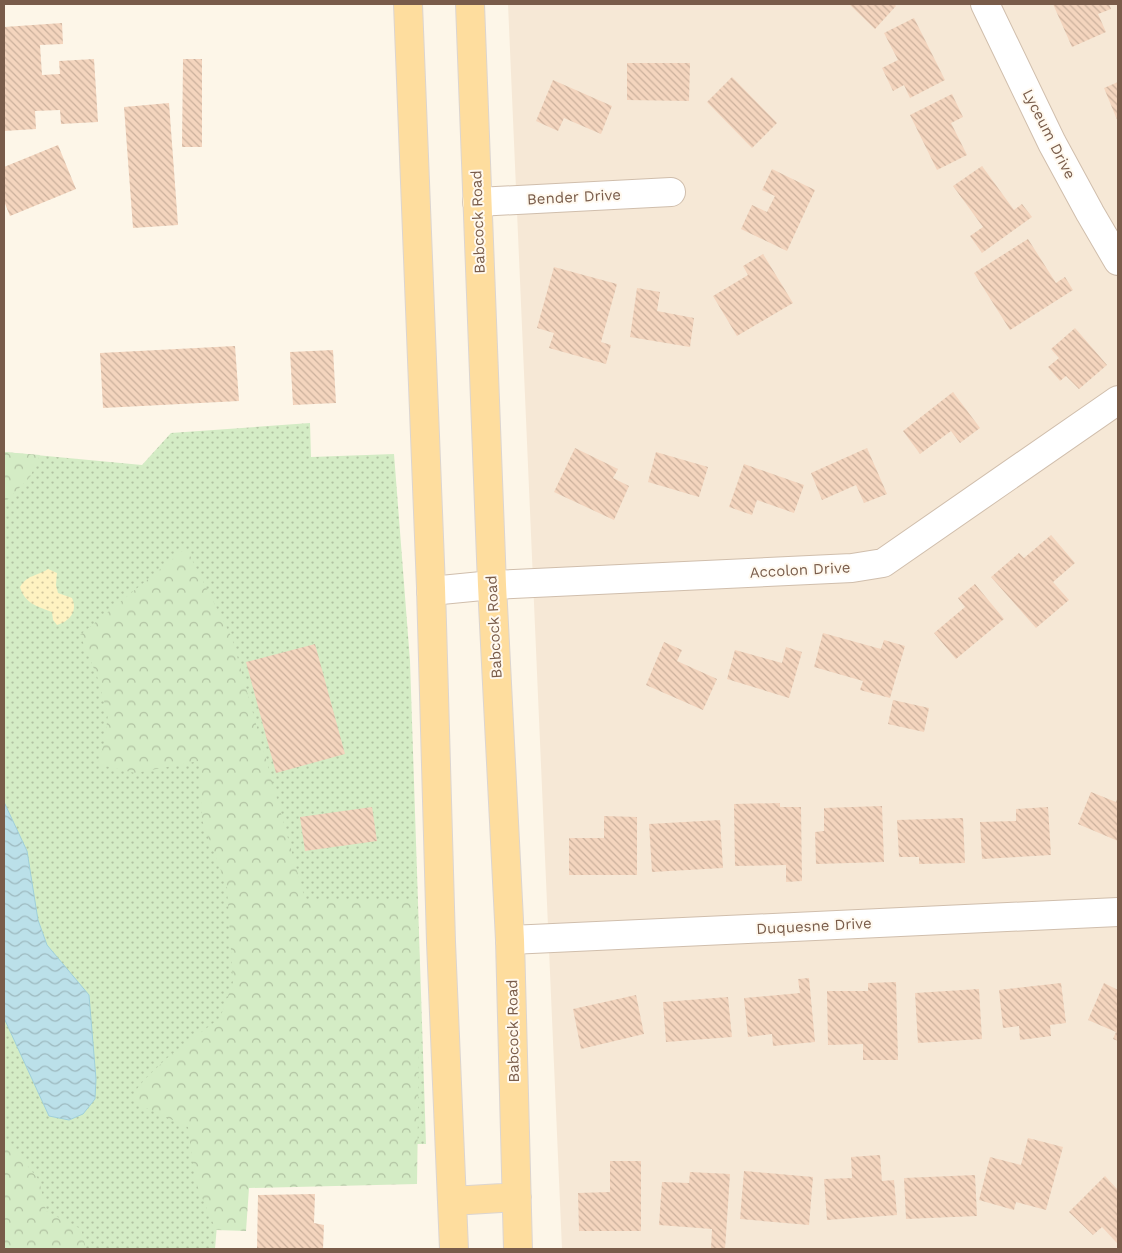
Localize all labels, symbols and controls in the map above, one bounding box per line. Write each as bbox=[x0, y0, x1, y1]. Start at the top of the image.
street label: Lyceum Drive bbox=[1019, 86, 1079, 182]
street label: Babcock Road bbox=[467, 170, 489, 274]
street label: Bender Drive bbox=[527, 186, 621, 208]
street label: Accolon Drive bbox=[749, 558, 851, 582]
street label: Babcock Road bbox=[482, 575, 506, 679]
street label: Duquesne Drive bbox=[756, 914, 872, 938]
street label: Babcock Road bbox=[503, 979, 523, 1083]

